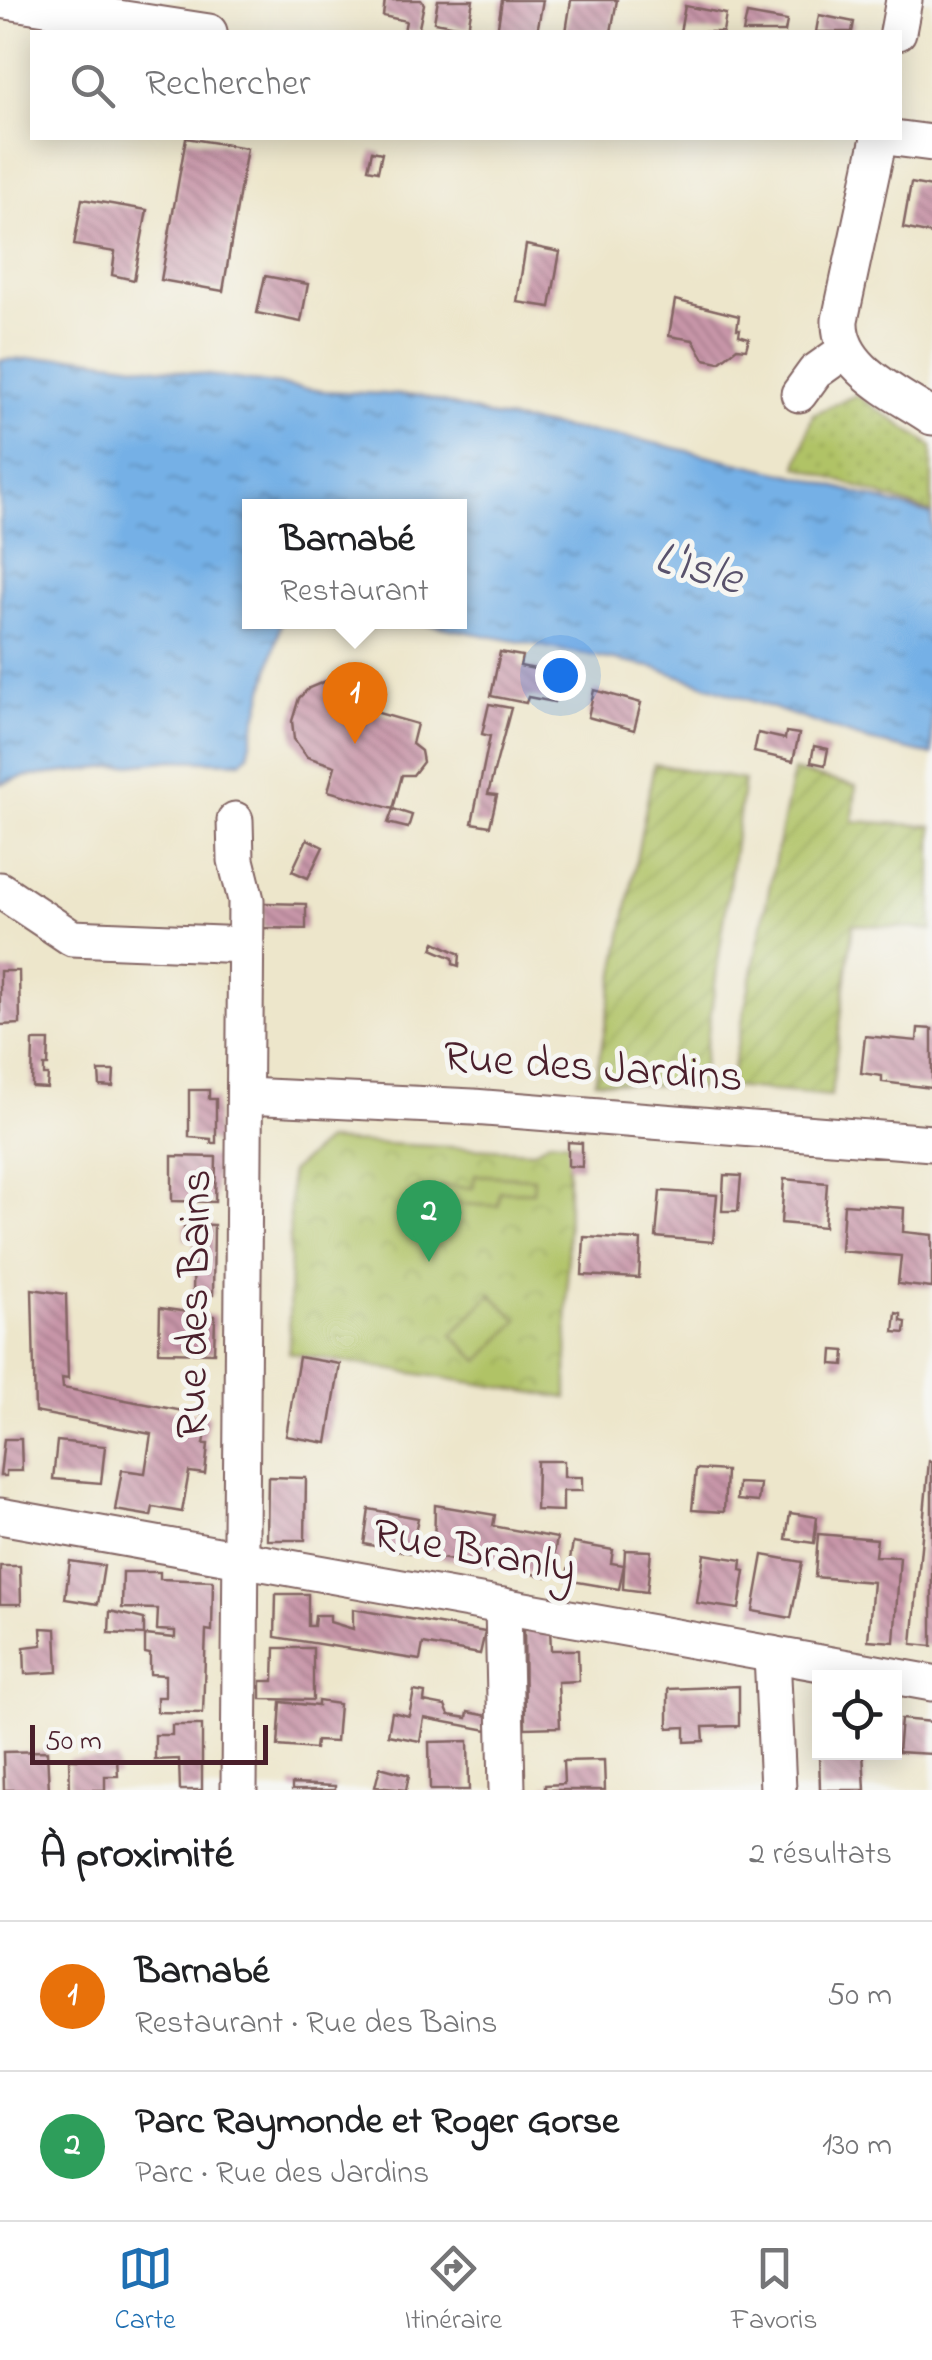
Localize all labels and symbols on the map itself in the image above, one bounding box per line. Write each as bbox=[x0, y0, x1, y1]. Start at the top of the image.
water label: L'Isle bbox=[646, 524, 752, 616]
your location bbox=[535, 650, 586, 701]
pin: 1 bbox=[322, 662, 388, 744]
street label: Rue des Jardins bbox=[441, 1026, 745, 1112]
street label: Rue des Bains bbox=[161, 1169, 231, 1439]
pin: 2 bbox=[396, 1180, 462, 1262]
street label: Rue Branly bbox=[367, 1503, 581, 1603]
scale bar bbox=[30, 1720, 268, 1764]

